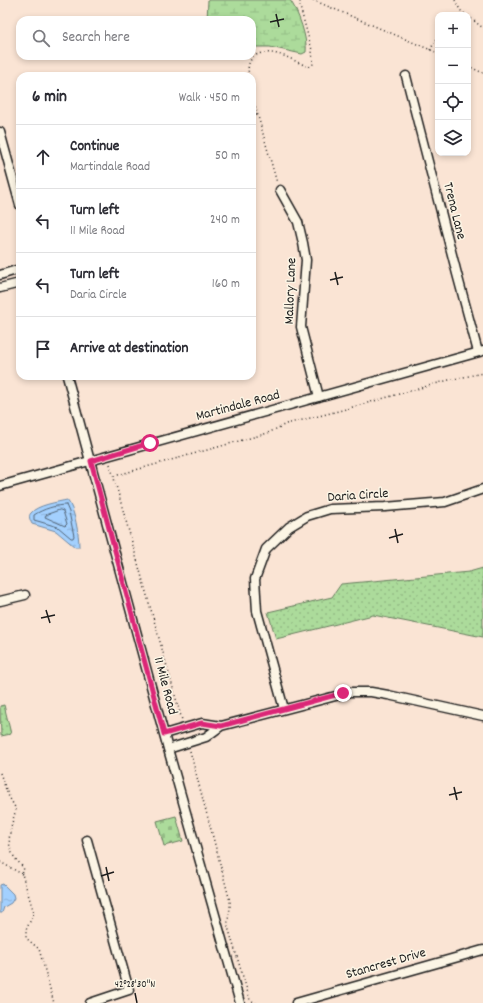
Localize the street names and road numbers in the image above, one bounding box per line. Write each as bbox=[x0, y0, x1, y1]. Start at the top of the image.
street label: Trena Lane bbox=[437, 180, 471, 242]
street label: Mallory Lane bbox=[280, 257, 302, 325]
street label: Martindale Road bbox=[194, 385, 282, 427]
street label: Daria Circle bbox=[327, 484, 389, 508]
street label: 11 Mile Road bbox=[148, 655, 182, 717]
street label: Stancrest Drive bbox=[344, 943, 428, 985]

